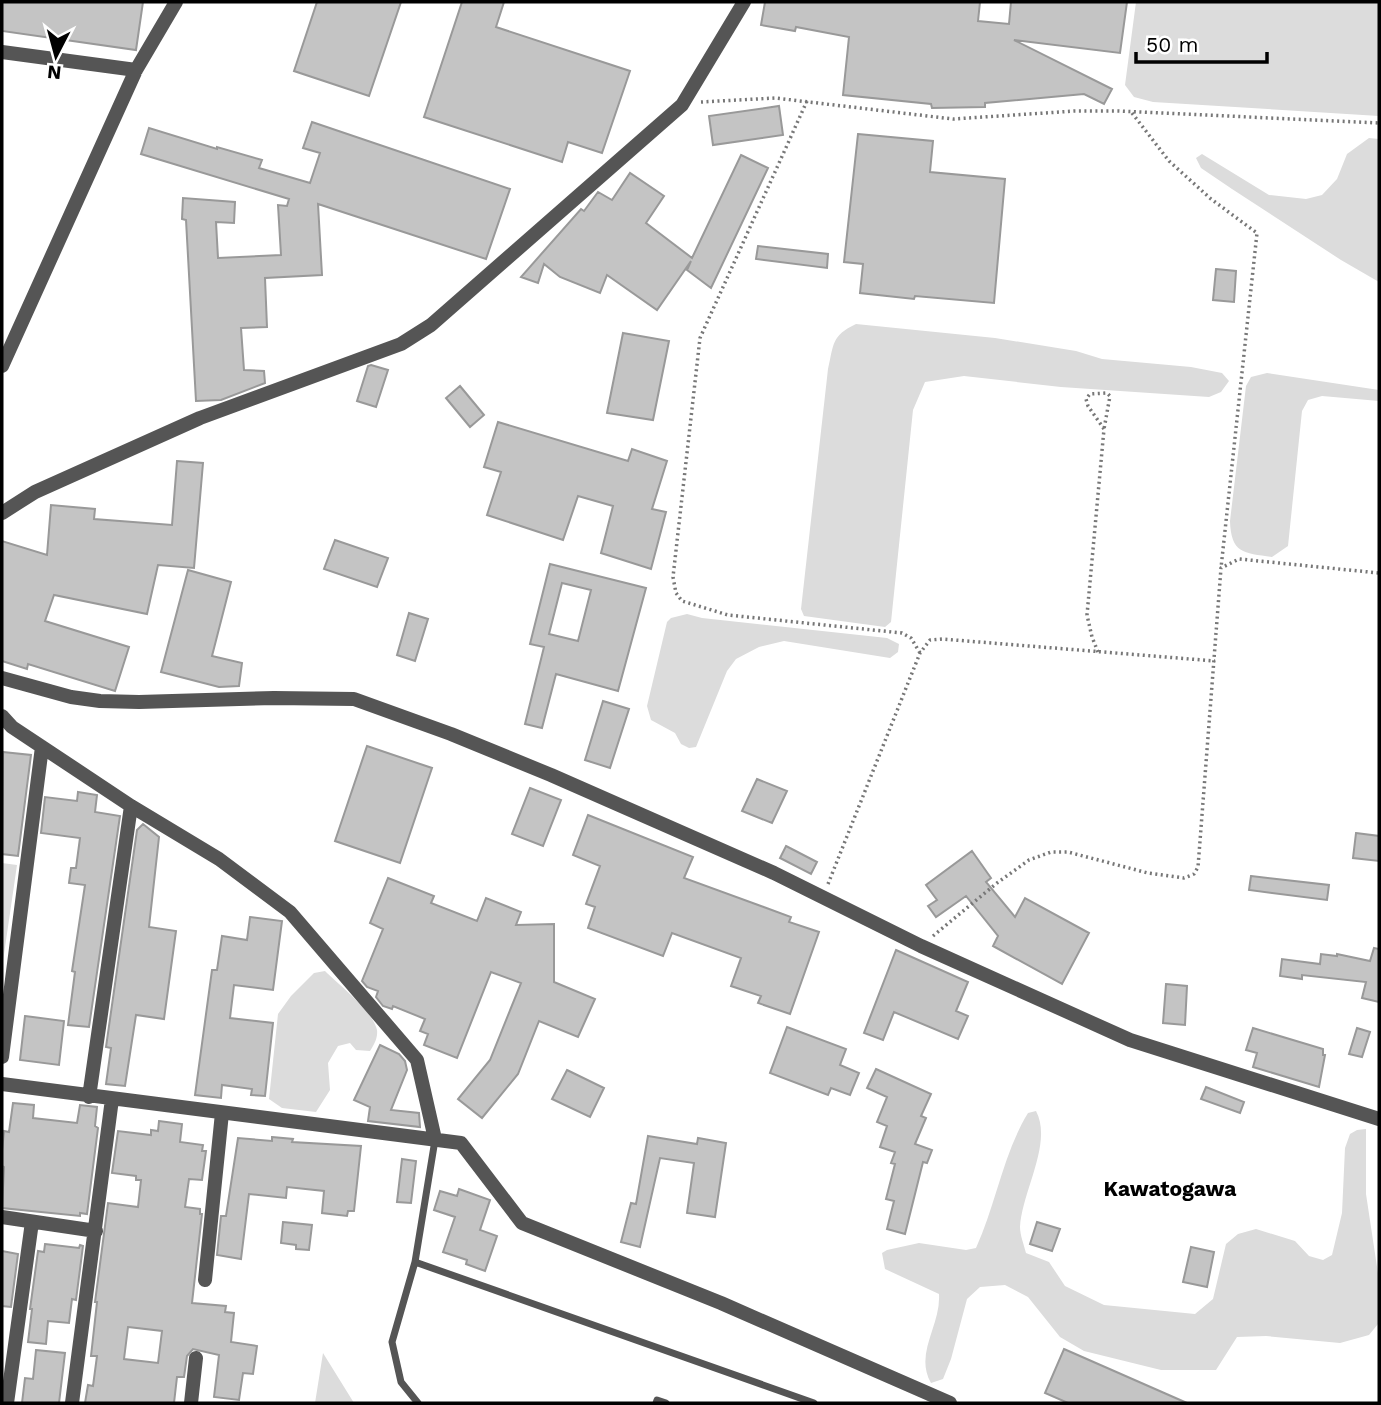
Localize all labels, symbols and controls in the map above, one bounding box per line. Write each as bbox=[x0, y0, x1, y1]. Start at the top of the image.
north arrow bbox=[21, 21, 91, 91]
scale bar bbox=[1136, 21, 1267, 65]
text: 50 m bbox=[1146, 32, 1198, 57]
text: N bbox=[46, 60, 62, 85]
district label: Kawatogawa bbox=[1104, 1176, 1237, 1201]

